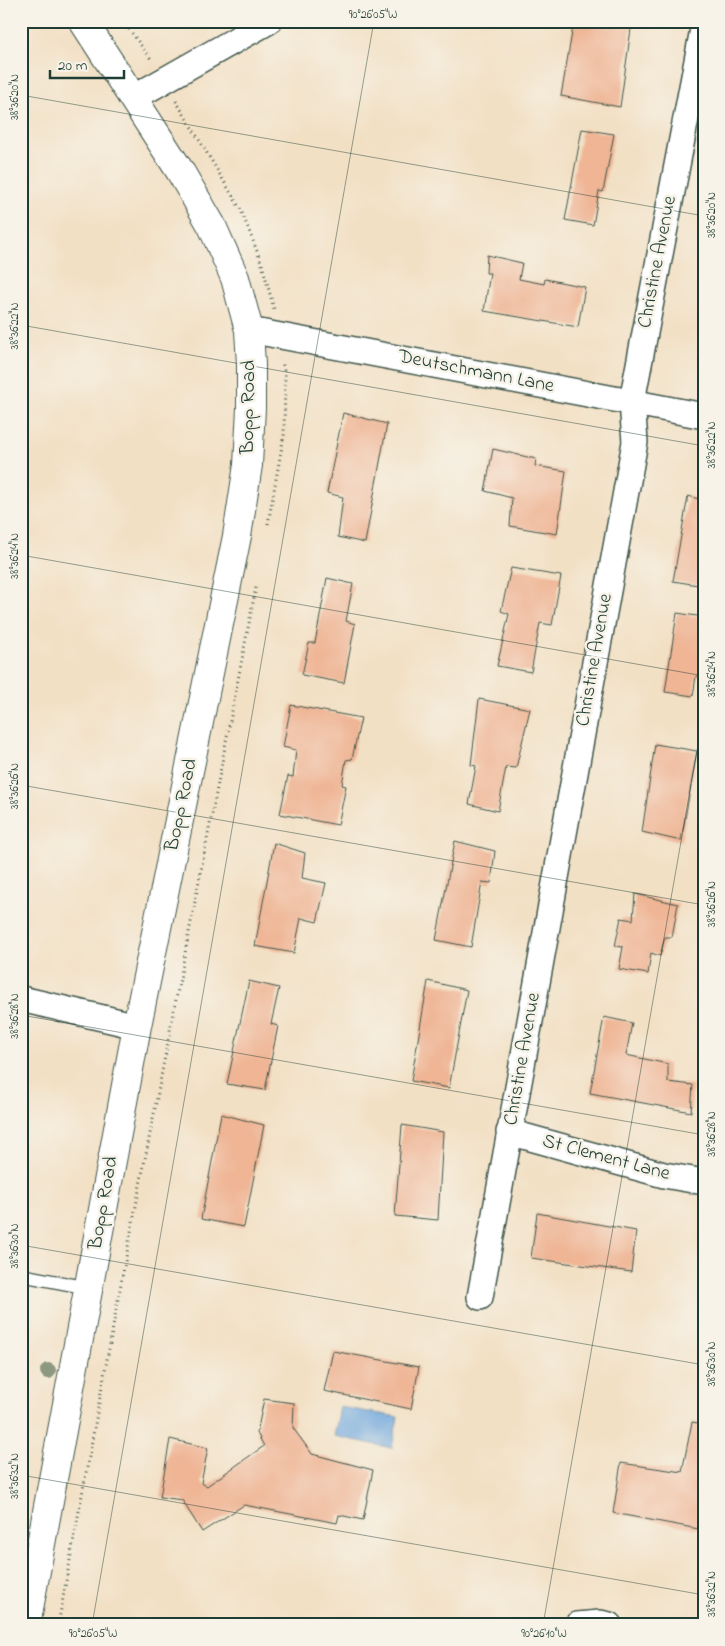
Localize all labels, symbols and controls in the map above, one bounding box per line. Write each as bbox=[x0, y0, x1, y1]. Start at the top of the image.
text: 90°26'05"W bbox=[349, 6, 397, 24]
scale bar bbox=[50, 48, 124, 80]
text: 20 m bbox=[58, 55, 88, 77]
text: 38°36'20"N bbox=[6, 74, 24, 120]
text: 38°36'20"N bbox=[703, 192, 721, 238]
street label: Christine Avenue bbox=[631, 193, 685, 331]
text: 38°36'22"N bbox=[6, 302, 24, 350]
street label: Deutschmann Lane bbox=[395, 342, 557, 401]
street label: Bopp Road bbox=[234, 360, 264, 455]
text: 38°36'22"N bbox=[703, 421, 721, 469]
text: 38°36'24"N bbox=[6, 533, 24, 579]
street label: Christine Avenue bbox=[569, 591, 621, 729]
text: 38°36'24"N bbox=[703, 651, 721, 697]
street label: Bopp Road bbox=[158, 756, 206, 855]
text: 38°36'26"N bbox=[6, 763, 24, 809]
text: 38°36'26"N bbox=[703, 881, 721, 927]
street label: Christine Avenue bbox=[497, 990, 549, 1128]
text: 38°36'28"N bbox=[6, 993, 24, 1039]
text: 38°36'28"N bbox=[703, 1111, 721, 1157]
street label: St Clement Lane bbox=[539, 1127, 673, 1189]
street label: Bopp Road bbox=[81, 1154, 126, 1253]
text: 38°36'30"N bbox=[6, 1223, 24, 1269]
text: 38°36'30"N bbox=[703, 1341, 721, 1387]
text: 38°36'32"N bbox=[6, 1453, 24, 1499]
text: 38°36'32"N bbox=[703, 1571, 721, 1617]
text: 90°26'05"W bbox=[69, 1625, 117, 1643]
text: 90°26'10"W bbox=[521, 1625, 567, 1643]

